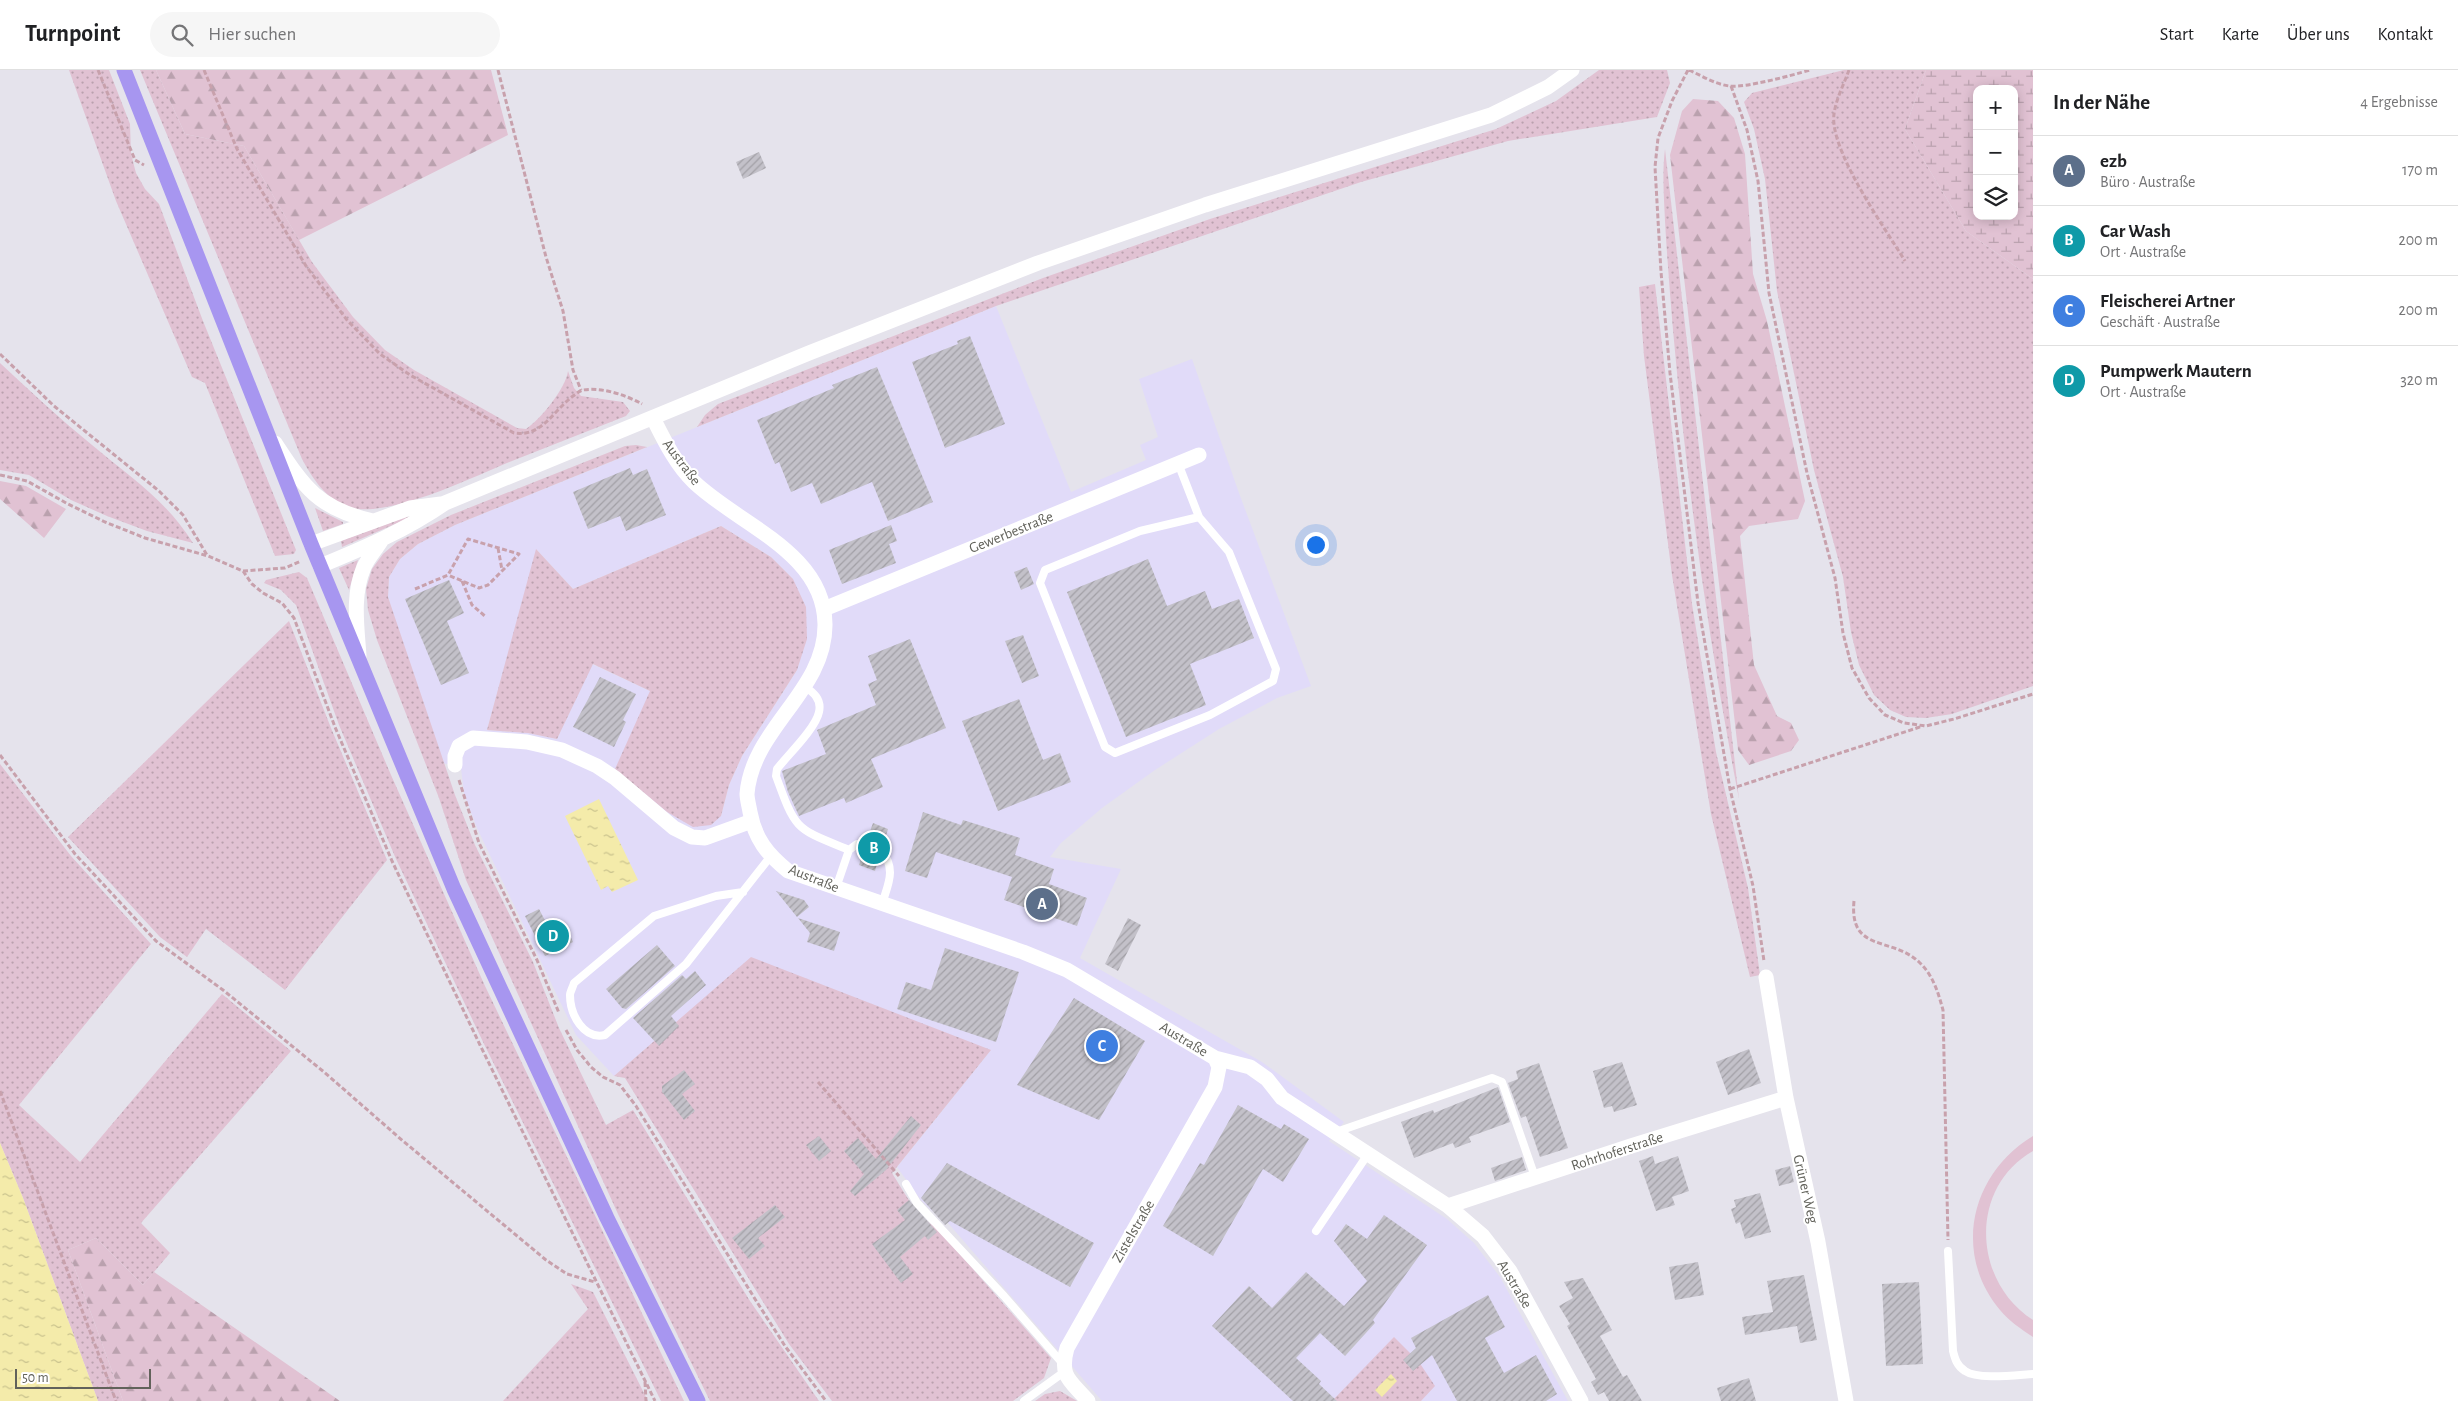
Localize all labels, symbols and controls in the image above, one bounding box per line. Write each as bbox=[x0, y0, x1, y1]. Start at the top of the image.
search box bbox=[150, 12, 500, 57]
icon: search bbox=[168, 21, 196, 49]
text: Turnpoint bbox=[25, 22, 120, 46]
text: Hier suchen bbox=[208, 25, 296, 44]
text: Start bbox=[2160, 26, 2194, 44]
text: Karte bbox=[2222, 26, 2259, 44]
text: Über uns bbox=[2287, 26, 2350, 44]
text: Kontakt bbox=[2378, 26, 2433, 44]
map controls bbox=[1973, 85, 2018, 220]
button: + bbox=[1973, 85, 2018, 130]
text: In der Nähe bbox=[2053, 92, 2150, 113]
text: 4 Ergebnisse bbox=[2360, 94, 2438, 110]
button: − bbox=[1973, 130, 2018, 175]
text: ezb bbox=[2100, 152, 2127, 171]
text: A bbox=[2064, 162, 2074, 178]
text: 170 m bbox=[2402, 162, 2438, 178]
text: Büro · Austraße bbox=[2100, 174, 2195, 190]
button: layers bbox=[1973, 175, 2018, 220]
text: Car Wash bbox=[2100, 222, 2171, 241]
text: B bbox=[2064, 232, 2074, 248]
text: 200 m bbox=[2398, 232, 2438, 248]
text: Ort · Austraße bbox=[2100, 244, 2186, 260]
text: Fleischerei Artner bbox=[2100, 292, 2235, 311]
text: C bbox=[2065, 302, 2073, 318]
text: 200 m bbox=[2398, 302, 2438, 318]
text: Geschäft · Austraße bbox=[2100, 314, 2220, 330]
text: Pumpwerk Mautern bbox=[2100, 362, 2252, 381]
text: D bbox=[2064, 372, 2074, 388]
text: 320 m bbox=[2400, 372, 2438, 388]
text: Ort · Austraße bbox=[2100, 384, 2186, 400]
street label: Austraße bbox=[660, 437, 704, 488]
street label: Gewerbestraße bbox=[967, 509, 1055, 556]
your location bbox=[1303, 532, 1329, 558]
pin: B bbox=[858, 829, 890, 867]
street label: Austraße bbox=[786, 862, 841, 895]
pin: A bbox=[1026, 885, 1058, 923]
pin: D bbox=[537, 917, 569, 955]
street label: Austraße bbox=[1157, 1019, 1210, 1060]
pin: C bbox=[1086, 1027, 1118, 1065]
street label: Rohrhoferstraße bbox=[1569, 1130, 1665, 1173]
street label: Grüner Weg bbox=[1790, 1153, 1821, 1225]
street label: Zistelstraße bbox=[1110, 1197, 1157, 1265]
street label: Austraße bbox=[1494, 1258, 1535, 1311]
scale bar bbox=[15, 1366, 151, 1389]
text: 50 m bbox=[22, 1371, 49, 1385]

